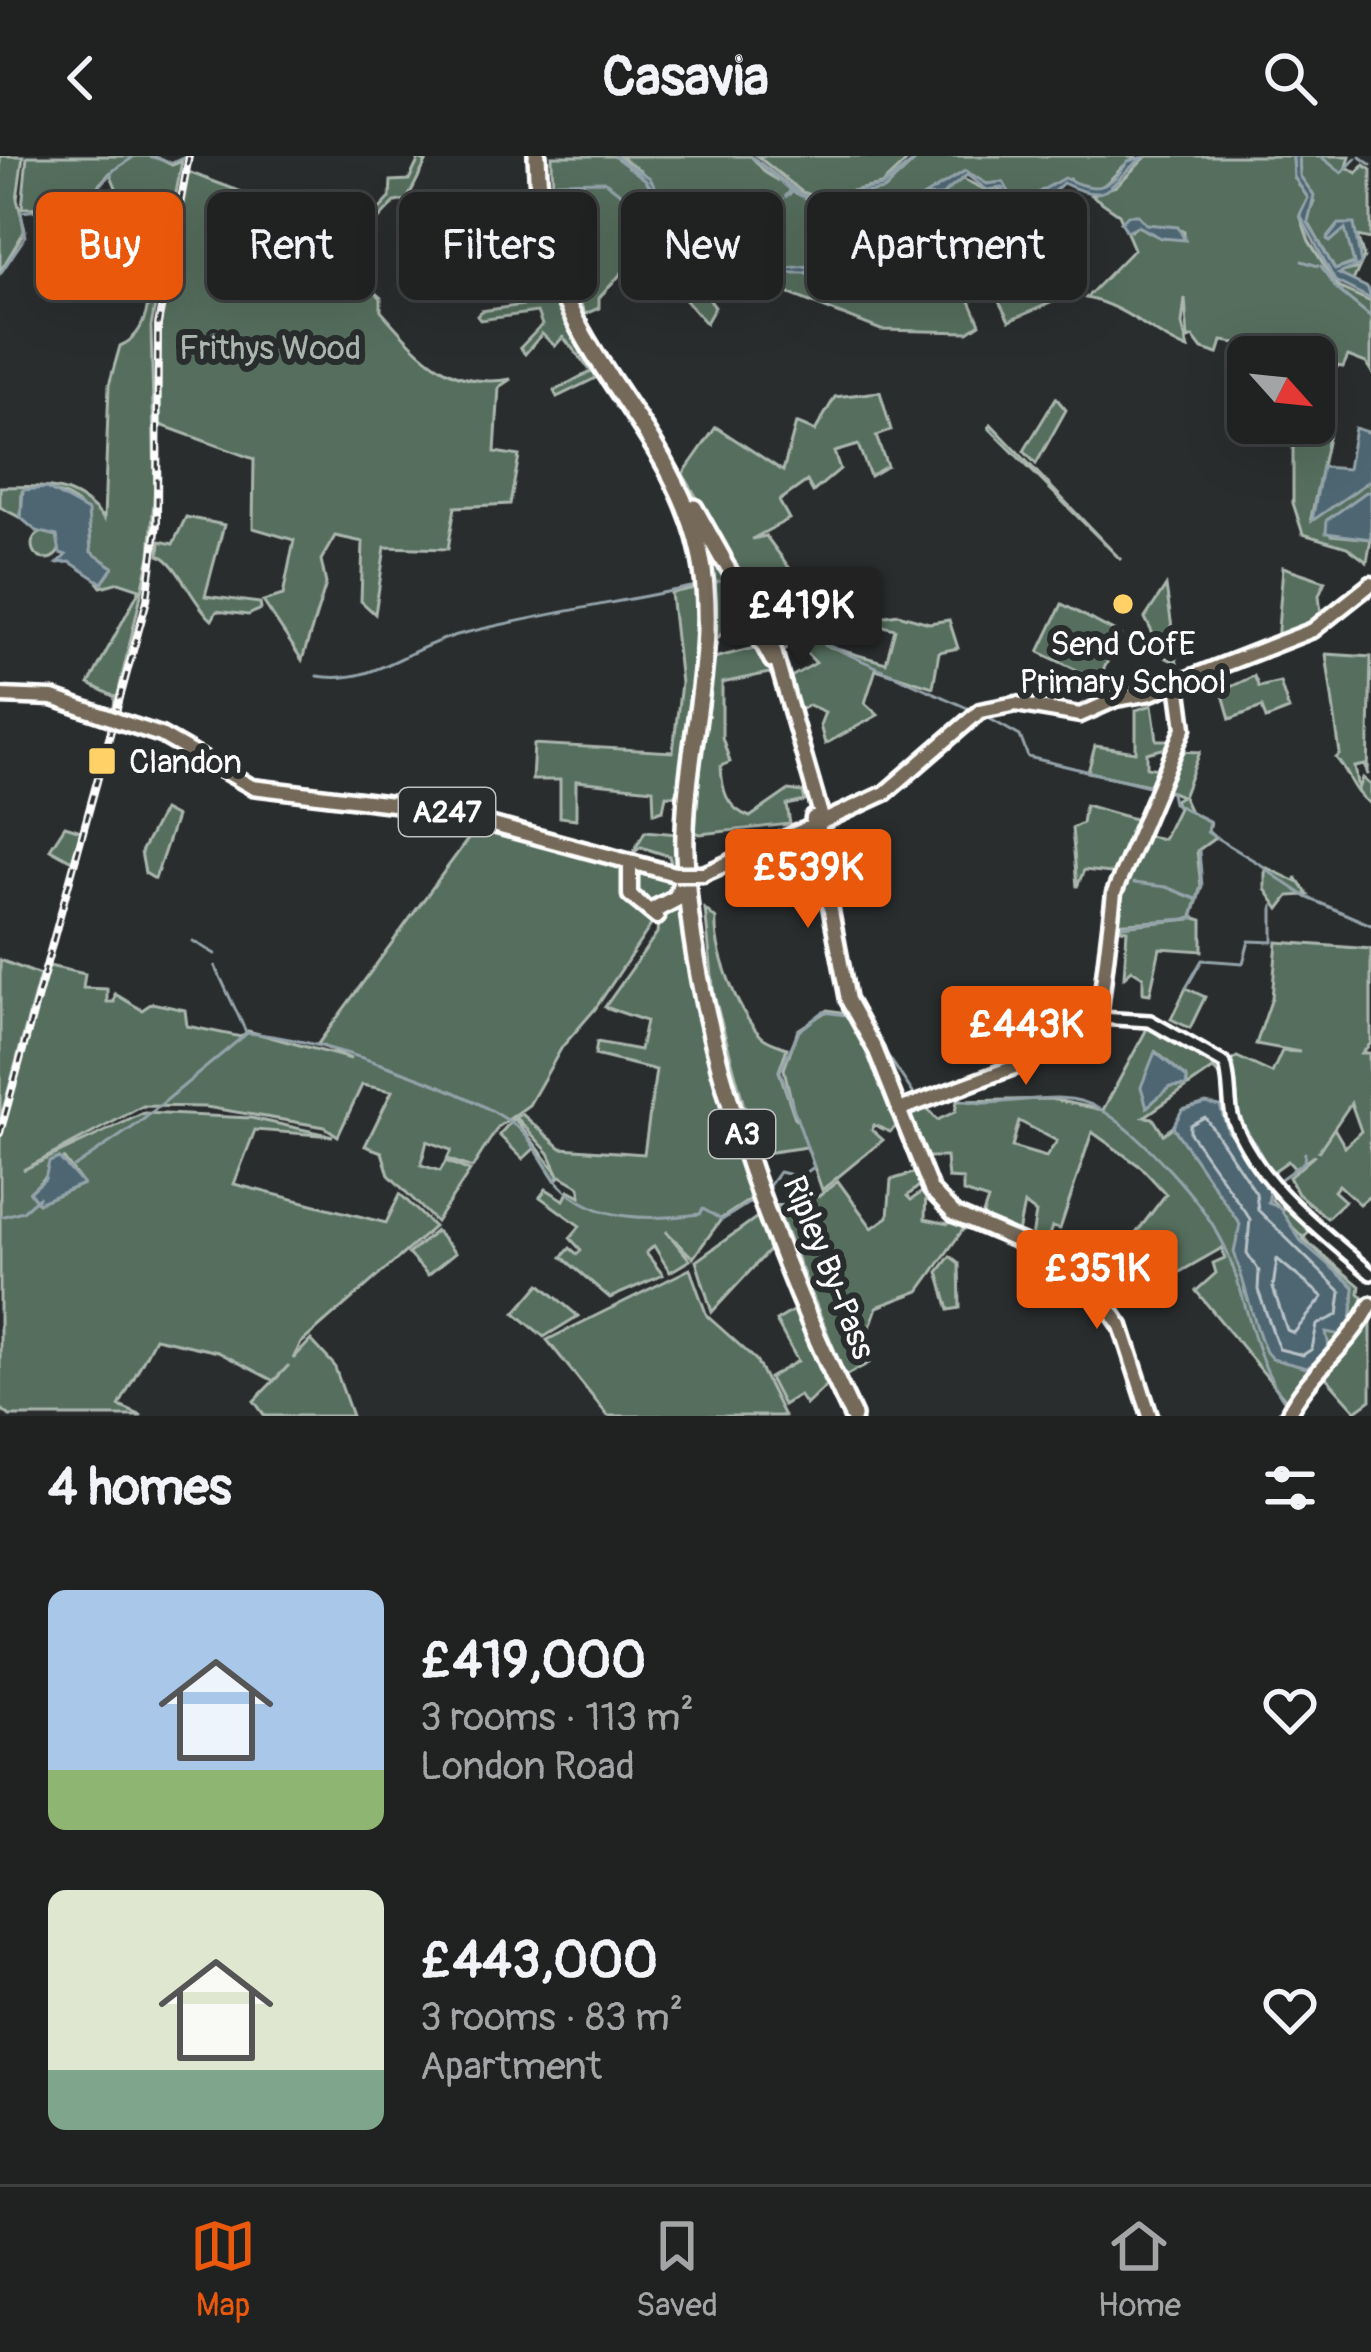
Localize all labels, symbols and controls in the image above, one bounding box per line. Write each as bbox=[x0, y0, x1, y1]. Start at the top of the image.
text: Casavia bbox=[602, 44, 769, 112]
icon: back bbox=[48, 45, 114, 111]
icon: search bbox=[1257, 45, 1323, 111]
chip: Buy bbox=[36, 192, 183, 300]
chip: Rent bbox=[207, 192, 375, 300]
chip: Filters bbox=[399, 192, 597, 300]
chip: New bbox=[621, 192, 783, 300]
chip: Apartment bbox=[807, 192, 1087, 300]
park label: Frithys Wood bbox=[179, 328, 361, 369]
north arrow bbox=[1227, 336, 1335, 444]
map controls bbox=[1227, 336, 1335, 444]
pin: £419K bbox=[717, 567, 885, 669]
text: £419K bbox=[748, 581, 854, 630]
marker: Send CofE Primary School bbox=[1110, 591, 1136, 617]
place label: Send CofE Primary School bbox=[1020, 624, 1226, 703]
place label: Clandon bbox=[129, 742, 242, 783]
marker: Clandon bbox=[86, 745, 118, 777]
road number: A247 bbox=[399, 788, 495, 836]
pin: £539K bbox=[724, 829, 892, 931]
text: £539K bbox=[752, 843, 864, 892]
pin: £443K bbox=[942, 986, 1110, 1088]
text: £443K bbox=[968, 1000, 1084, 1049]
road number: A3 bbox=[709, 1110, 775, 1158]
street label: Ripley By-Pass bbox=[773, 1170, 884, 1365]
pin: £351K bbox=[1013, 1230, 1181, 1332]
text: £351K bbox=[1044, 1244, 1150, 1293]
icon: filters bbox=[1257, 1455, 1323, 1521]
text: 4 homes bbox=[48, 1456, 232, 1520]
text: £419,000 bbox=[420, 1629, 646, 1693]
icon: home bbox=[144, 1638, 288, 1782]
icon: heart bbox=[1257, 1677, 1323, 1743]
text: 3 rooms · 113 m² bbox=[420, 1693, 694, 1742]
text: London Road bbox=[420, 1742, 635, 1791]
text: £443,000 bbox=[420, 1929, 658, 1993]
icon: home bbox=[144, 1938, 288, 2082]
icon: heart bbox=[1257, 1977, 1323, 2043]
text: 3 rooms · 83 m² bbox=[420, 1993, 683, 2042]
text: Apartment bbox=[420, 2042, 602, 2091]
tab: Map bbox=[190, 2213, 256, 2326]
tab: Saved bbox=[636, 2213, 718, 2326]
tab: Home bbox=[1098, 2213, 1181, 2326]

